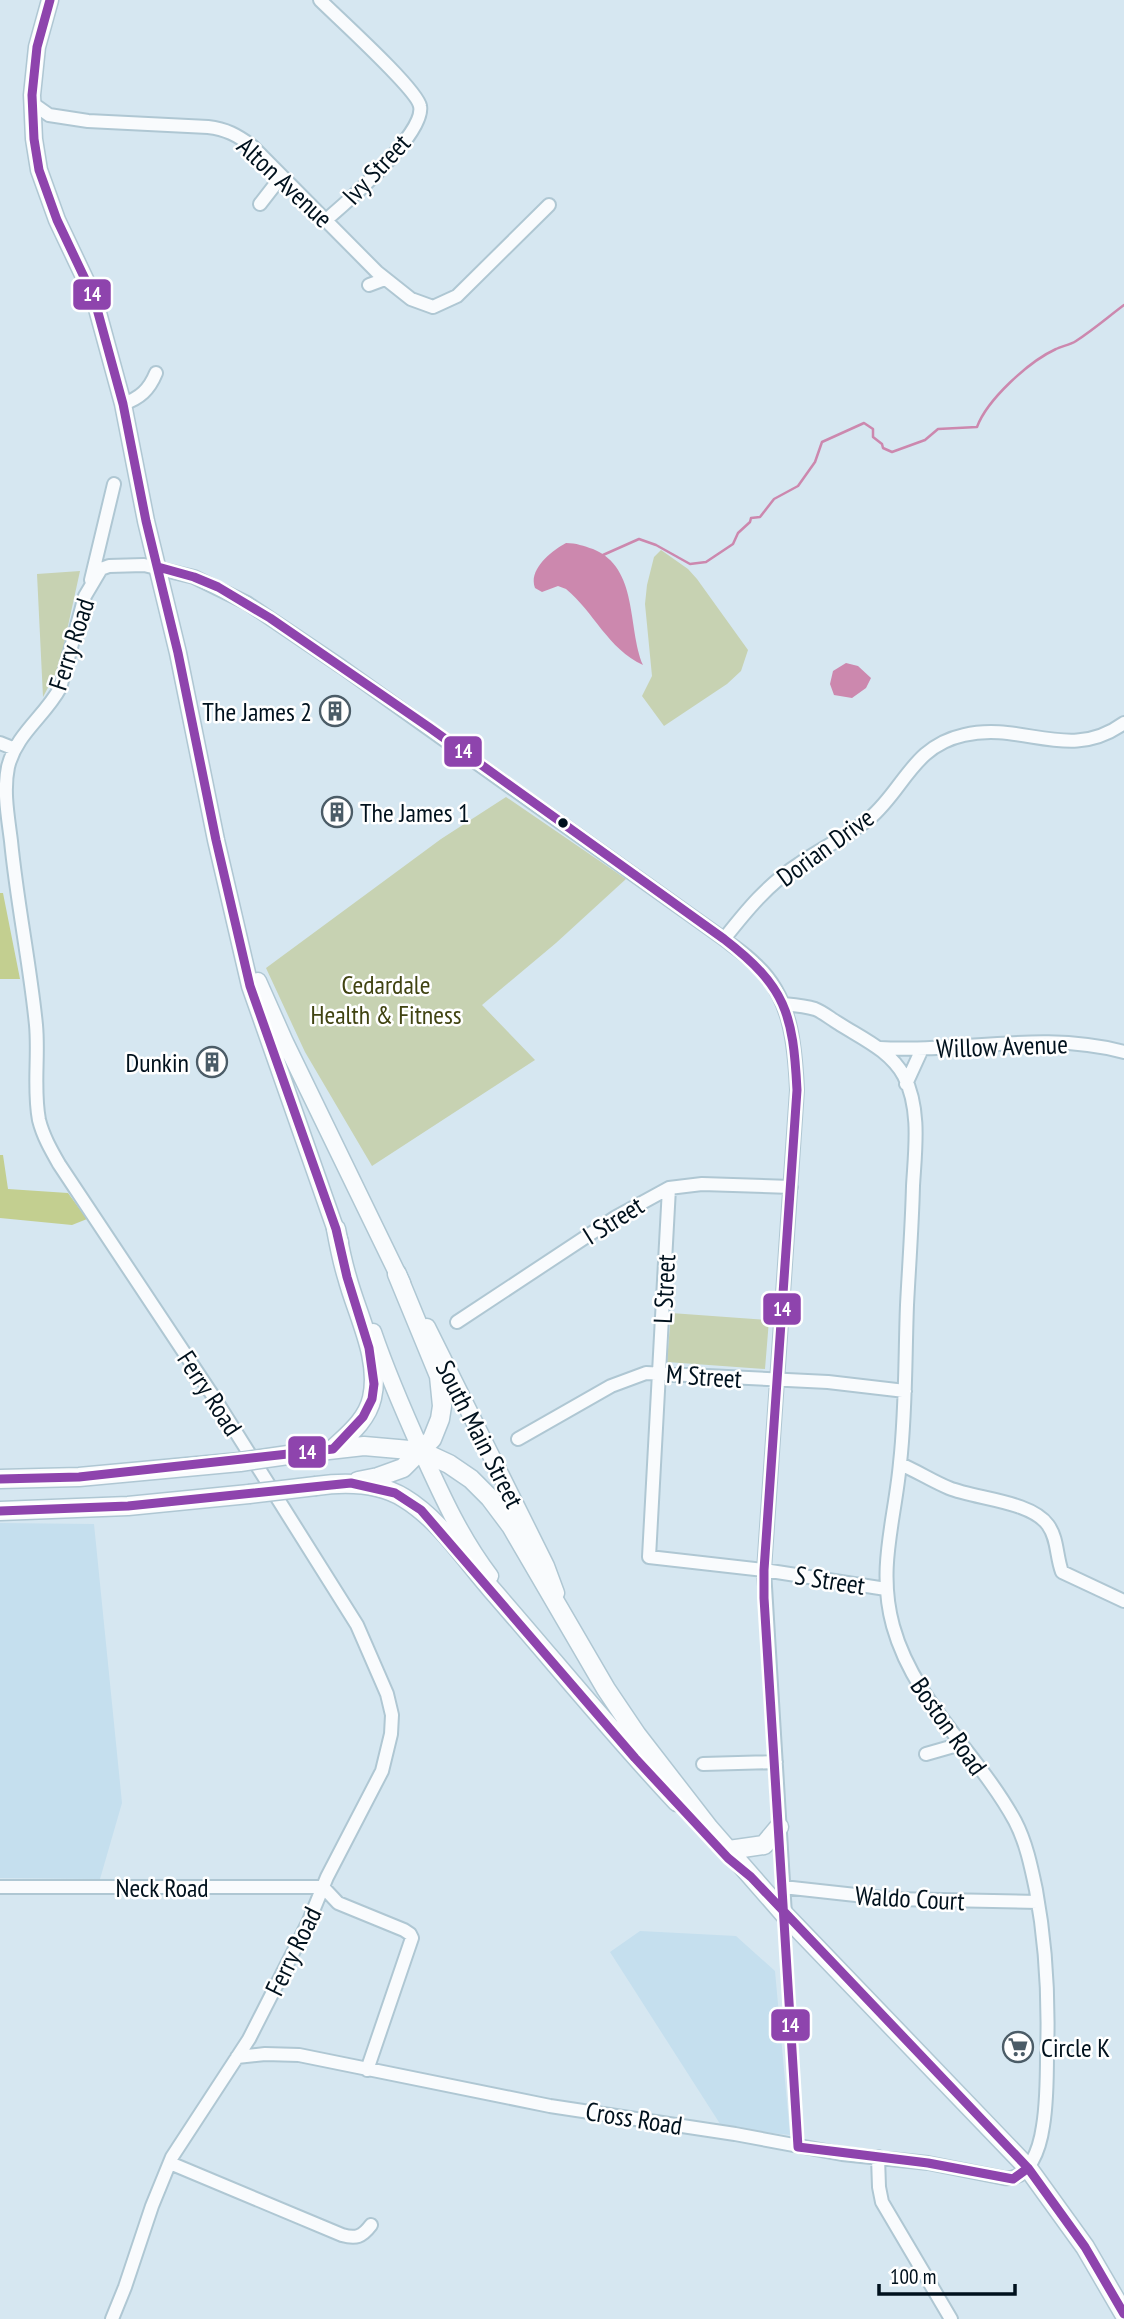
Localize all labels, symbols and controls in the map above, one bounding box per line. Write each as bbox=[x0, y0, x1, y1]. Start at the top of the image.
street label: Ivy Street bbox=[335, 127, 417, 211]
street label: Alton Avenue bbox=[230, 130, 340, 234]
line badge: 14 bbox=[72, 278, 112, 311]
text: 14 bbox=[83, 282, 101, 306]
street label: Ferry Road bbox=[41, 594, 101, 694]
building icon: The James 2 bbox=[318, 694, 352, 728]
place label: The James 2 bbox=[202, 695, 312, 728]
line badge: 14 bbox=[443, 735, 483, 768]
text: 14 bbox=[454, 739, 472, 763]
building icon: The James 1 bbox=[320, 795, 354, 829]
place label: The James 1 bbox=[360, 796, 470, 829]
street label: Dorian Drive bbox=[770, 801, 880, 893]
unlabelled marker bbox=[556, 816, 570, 830]
park label: Cedardale Health & Fitness bbox=[310, 968, 462, 1031]
street label: Willow Avenue bbox=[936, 1027, 1068, 1065]
building icon: Dunkin bbox=[195, 1045, 229, 1079]
place label: Dunkin bbox=[126, 1046, 189, 1079]
street label: I Street bbox=[577, 1189, 649, 1251]
street label: L Street bbox=[646, 1254, 682, 1324]
line badge: 14 bbox=[762, 1292, 802, 1326]
text: 14 bbox=[773, 1297, 791, 1321]
street label: Ferry Road bbox=[170, 1344, 250, 1442]
street label: South Main Street bbox=[429, 1355, 531, 1513]
street label: M Street bbox=[665, 1357, 743, 1395]
line badge: 14 bbox=[287, 1435, 327, 1469]
text: 14 bbox=[298, 1440, 316, 1464]
street label: S Street bbox=[793, 1558, 867, 1602]
street label: Boston Road bbox=[903, 1671, 995, 1781]
street label: Neck Road bbox=[115, 1871, 209, 1904]
street label: Waldo Court bbox=[854, 1879, 966, 1917]
street label: Ferry Road bbox=[257, 1901, 329, 2001]
line badge: 14 bbox=[770, 2008, 811, 2042]
text: 14 bbox=[781, 2013, 799, 2037]
supermarket icon: Circle K bbox=[1001, 2030, 1035, 2064]
place label: Circle K bbox=[1041, 2031, 1110, 2064]
street label: Cross Road bbox=[583, 2094, 685, 2142]
scale bar bbox=[879, 2252, 1016, 2296]
text: 100 m bbox=[890, 2263, 936, 2290]

